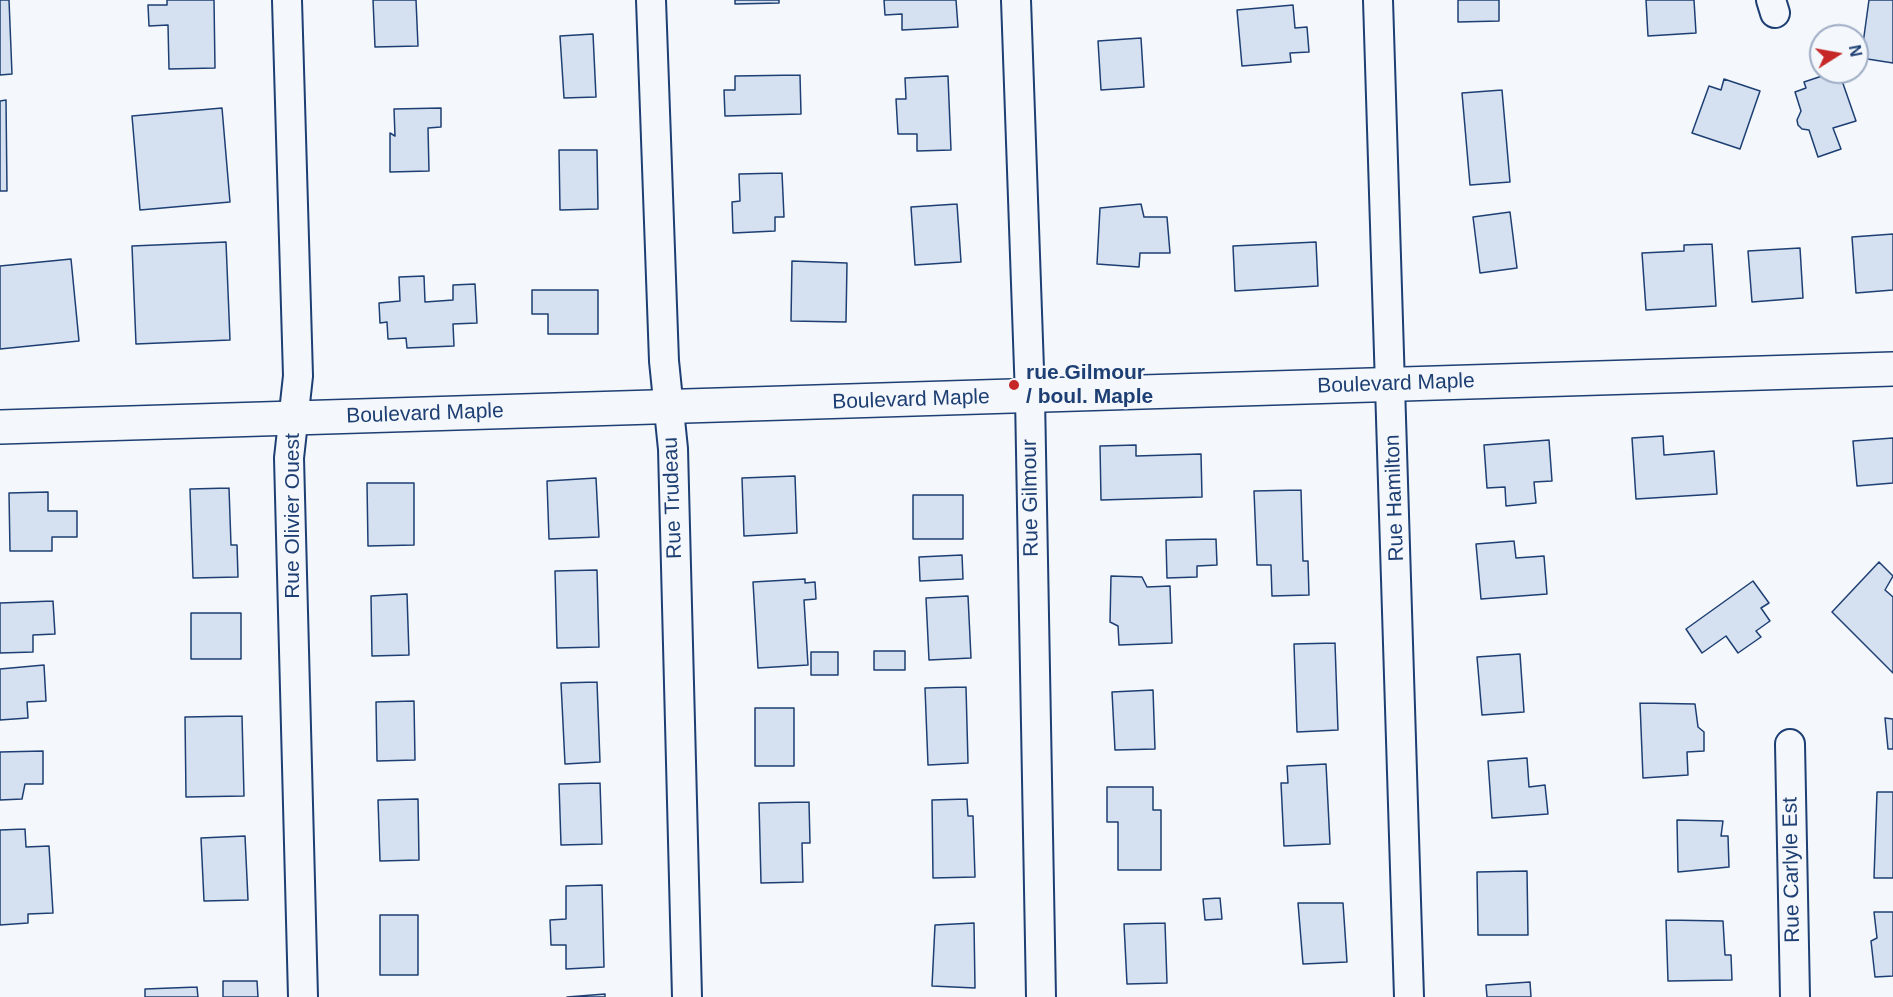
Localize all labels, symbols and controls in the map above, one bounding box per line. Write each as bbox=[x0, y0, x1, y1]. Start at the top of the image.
north arrow bbox=[1809, 24, 1869, 84]
text: N bbox=[1846, 44, 1865, 58]
place label: rue Gilmour / boul. Maple bbox=[1026, 360, 1153, 410]
street label: Boulevard Maple bbox=[1317, 369, 1475, 399]
marker: rue Gilmour / boul. Maple bbox=[1007, 378, 1021, 392]
street label: Boulevard Maple bbox=[832, 385, 990, 415]
street label: Boulevard Maple bbox=[346, 399, 504, 429]
street label: Rue Olivier Ouest bbox=[280, 433, 306, 599]
street label: Rue Hamilton bbox=[1380, 434, 1410, 562]
street label: Rue Trudeau bbox=[658, 437, 688, 559]
street label: Rue Gilmour bbox=[1017, 439, 1045, 557]
street label: Rue Carlyle Est bbox=[1778, 797, 1806, 943]

